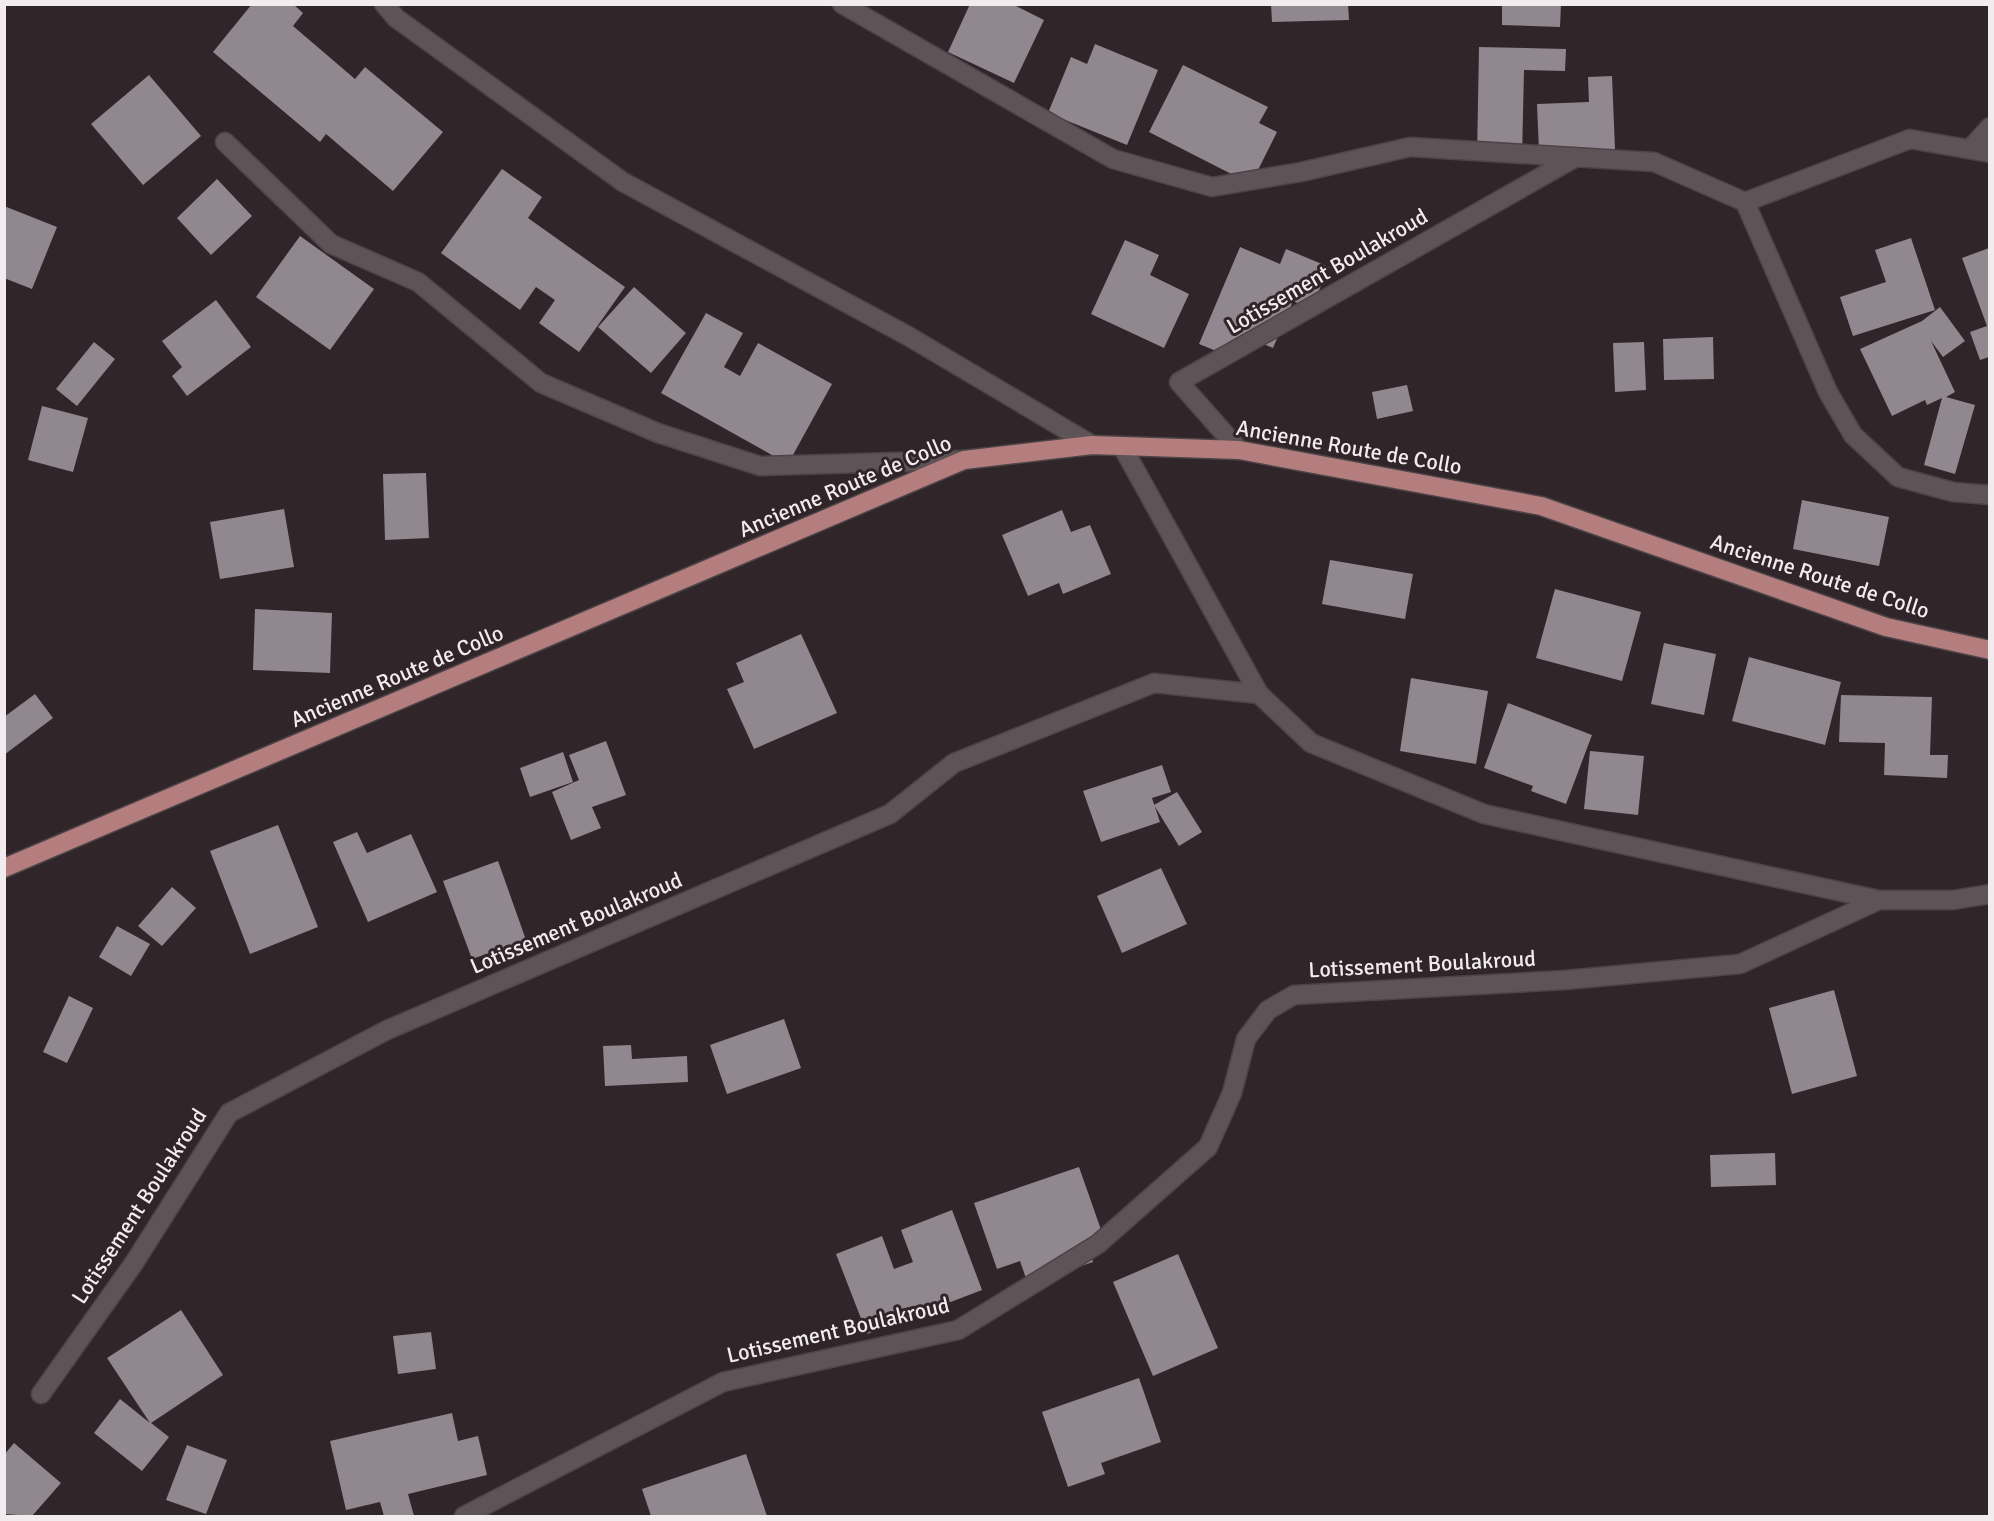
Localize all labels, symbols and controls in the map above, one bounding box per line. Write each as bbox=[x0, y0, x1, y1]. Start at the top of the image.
street label: Lotissement Boulakroud bbox=[1222, 202, 1432, 340]
street label: Ancienne Route de Collo bbox=[1234, 414, 1464, 480]
street label: Ancienne Route de Collo bbox=[735, 429, 955, 543]
street label: Ancienne Route de Collo bbox=[1707, 528, 1933, 624]
street label: Ancienne Route de Collo bbox=[287, 619, 507, 733]
street label: Lotissement Boulakroud bbox=[466, 866, 686, 980]
street label: Lotissement Boulakroud bbox=[1308, 945, 1536, 983]
street label: Lotissement Boulakroud bbox=[66, 1103, 212, 1309]
street label: Lotissement Boulakroud bbox=[724, 1291, 952, 1369]

